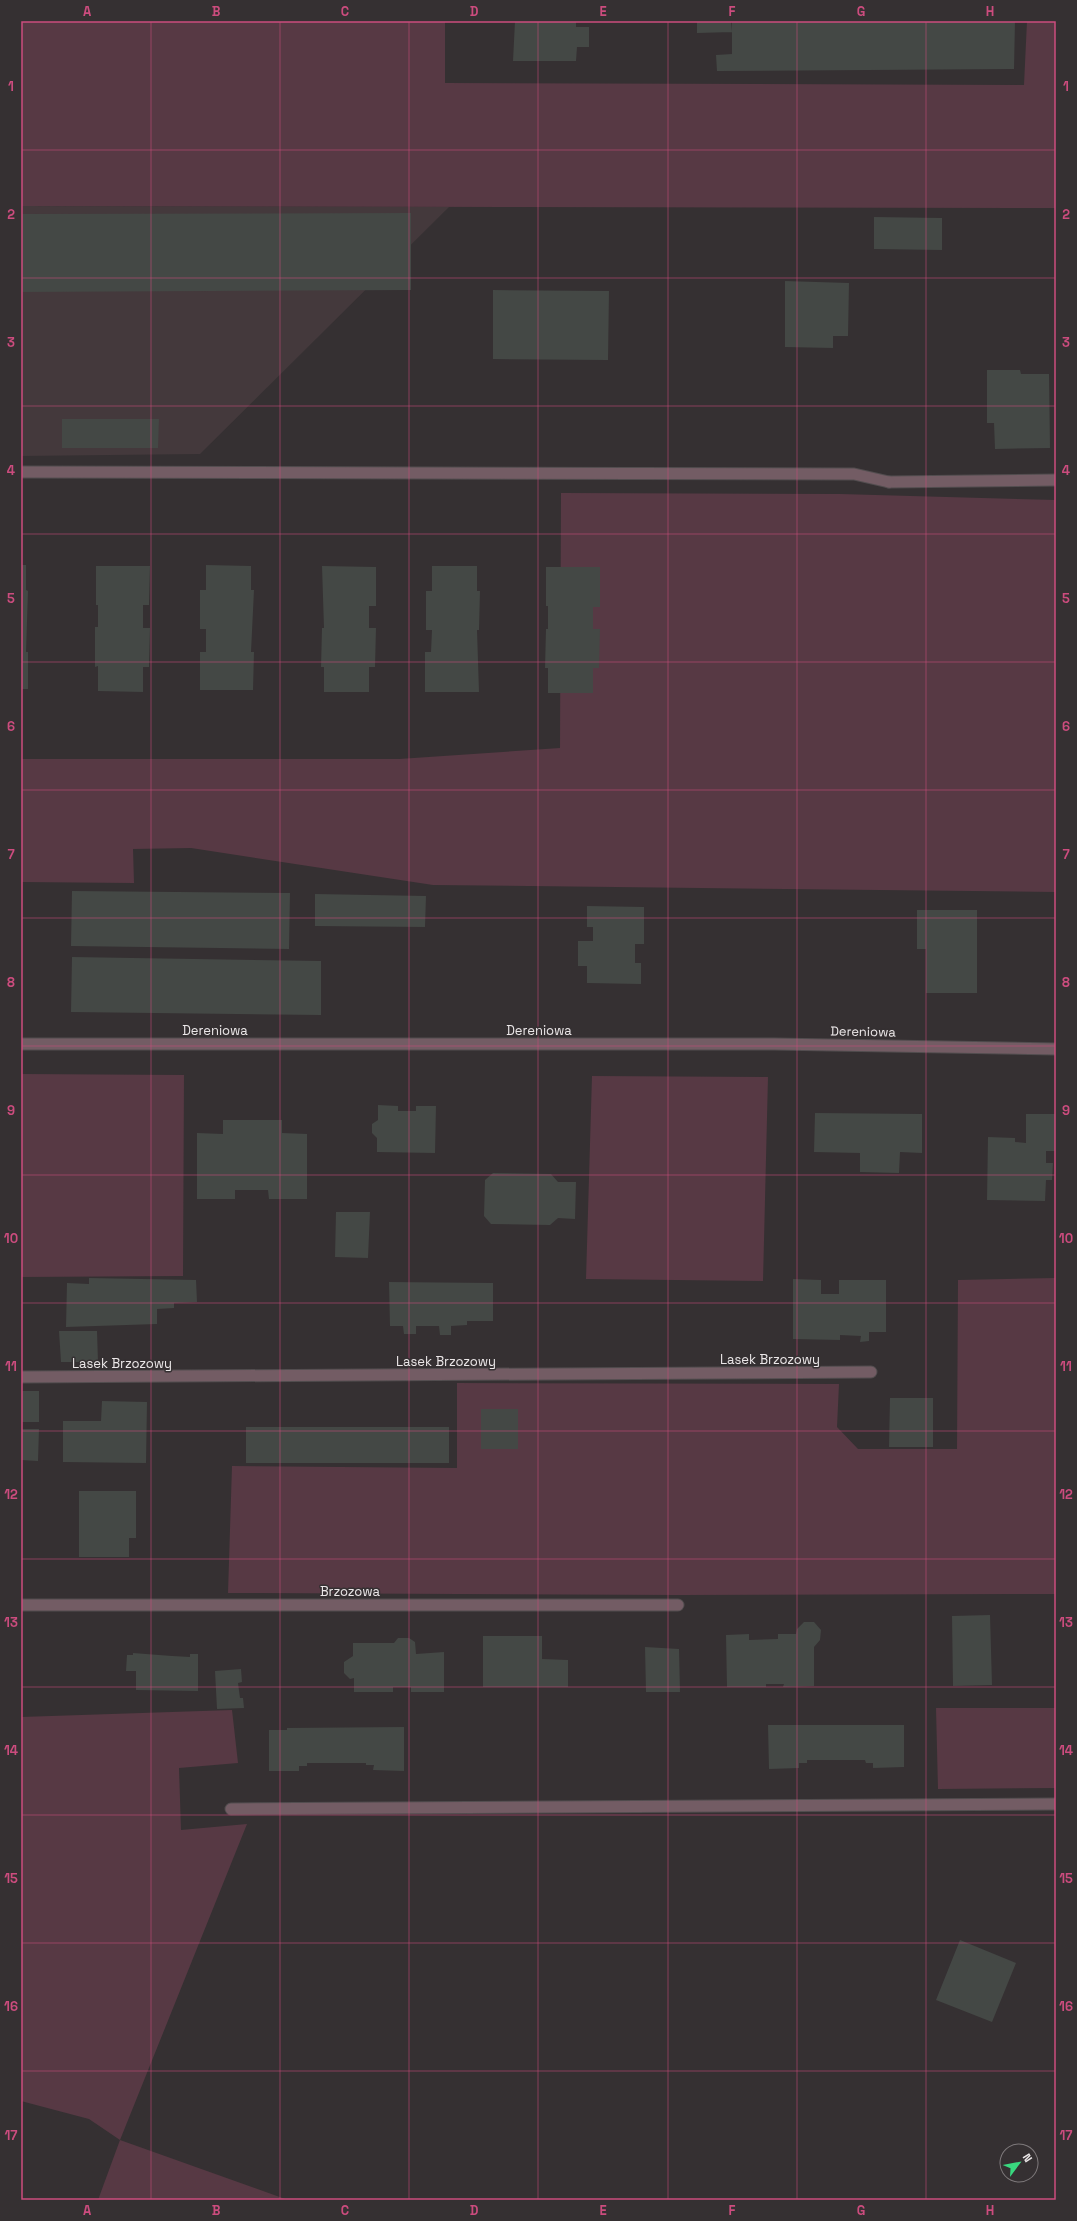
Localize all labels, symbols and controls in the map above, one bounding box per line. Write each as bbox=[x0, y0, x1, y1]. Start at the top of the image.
text: A bbox=[83, 3, 92, 20]
text: B bbox=[212, 3, 221, 20]
text: C bbox=[341, 3, 349, 20]
text: D bbox=[470, 3, 479, 20]
text: E bbox=[599, 3, 607, 20]
text: F bbox=[729, 3, 736, 20]
text: G bbox=[857, 3, 865, 20]
text: H bbox=[986, 3, 994, 20]
text: 1 bbox=[8, 78, 14, 95]
text: 1 bbox=[1063, 78, 1069, 95]
text: 2 bbox=[7, 206, 15, 223]
text: 2 bbox=[1062, 206, 1070, 223]
text: 3 bbox=[7, 334, 15, 351]
text: 3 bbox=[1062, 334, 1070, 351]
text: 4 bbox=[7, 462, 15, 479]
text: 4 bbox=[1062, 462, 1070, 479]
text: 5 bbox=[7, 590, 15, 607]
text: 5 bbox=[1062, 590, 1070, 607]
text: 6 bbox=[7, 718, 15, 735]
text: 6 bbox=[1062, 718, 1070, 735]
text: 7 bbox=[7, 846, 15, 863]
text: 7 bbox=[1062, 846, 1070, 863]
text: 8 bbox=[7, 974, 15, 991]
text: 8 bbox=[1062, 974, 1070, 991]
street label: Dereniowa bbox=[182, 1022, 248, 1039]
street label: Dereniowa bbox=[506, 1022, 572, 1039]
street label: Dereniowa bbox=[830, 1022, 896, 1041]
text: 9 bbox=[7, 1102, 15, 1119]
text: 9 bbox=[1062, 1102, 1070, 1119]
text: 10 bbox=[4, 1230, 18, 1247]
text: 10 bbox=[1059, 1230, 1073, 1247]
street label: Lasek Brzozowy bbox=[720, 1351, 820, 1368]
street label: Lasek Brzozowy bbox=[396, 1353, 496, 1370]
street label: Lasek Brzozowy bbox=[72, 1355, 172, 1372]
text: 11 bbox=[5, 1358, 17, 1375]
text: 11 bbox=[1060, 1358, 1072, 1375]
text: 12 bbox=[4, 1486, 18, 1503]
text: 12 bbox=[1059, 1486, 1073, 1503]
street label: Brzozowa bbox=[320, 1583, 381, 1600]
text: 13 bbox=[4, 1614, 18, 1631]
text: 13 bbox=[1059, 1614, 1073, 1631]
text: 14 bbox=[4, 1742, 18, 1759]
text: 14 bbox=[1059, 1742, 1073, 1759]
text: 15 bbox=[4, 1870, 18, 1887]
text: 15 bbox=[1059, 1870, 1073, 1887]
text: 16 bbox=[4, 1998, 18, 2015]
text: 16 bbox=[1059, 1998, 1073, 2015]
text: 17 bbox=[4, 2127, 18, 2144]
text: 17 bbox=[1059, 2127, 1073, 2144]
north arrow bbox=[999, 2143, 1039, 2183]
text: N bbox=[1020, 2151, 1035, 2165]
text: A bbox=[83, 2202, 92, 2219]
text: B bbox=[212, 2202, 221, 2219]
text: C bbox=[341, 2202, 349, 2219]
text: D bbox=[470, 2202, 479, 2219]
text: E bbox=[599, 2202, 607, 2219]
text: F bbox=[729, 2202, 736, 2219]
text: G bbox=[857, 2202, 865, 2219]
text: H bbox=[986, 2202, 994, 2219]

